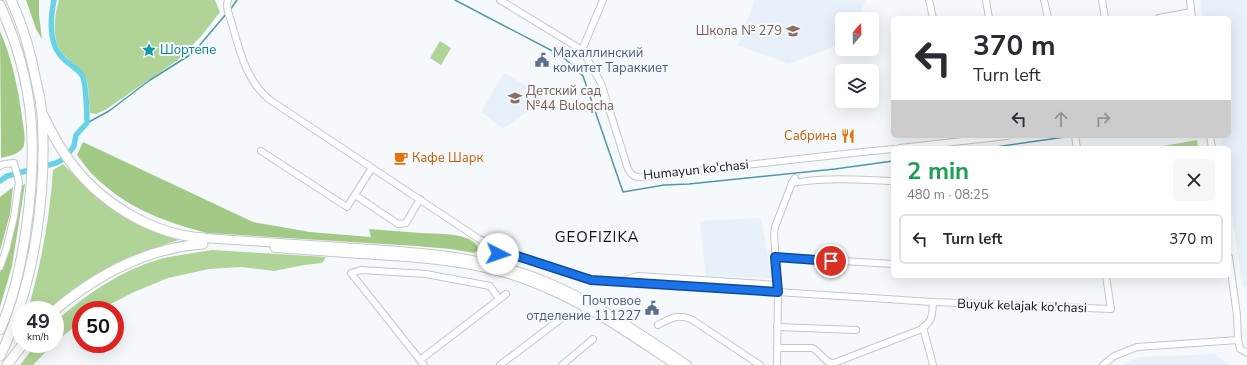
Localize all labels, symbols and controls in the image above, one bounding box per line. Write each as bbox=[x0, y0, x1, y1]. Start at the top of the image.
north arrow bbox=[835, 12, 879, 56]
map controls bbox=[835, 12, 879, 108]
place label: Школа № 279 bbox=[696, 22, 782, 40]
school or university icon: Школа № 279 bbox=[785, 23, 801, 39]
text: 370 m bbox=[973, 27, 1056, 65]
icon: left bbox=[907, 32, 959, 84]
place label: Шортепе bbox=[160, 41, 216, 59]
place icon: Шортепе bbox=[141, 42, 157, 58]
place label: Махаллинский комитет Тараккиет bbox=[553, 44, 668, 77]
public building icon: Махаллинский комитет Тараккиет bbox=[534, 52, 550, 68]
text: Turn left bbox=[973, 63, 1041, 87]
button: layers bbox=[835, 64, 879, 108]
place label: Детский сад №44 Buloqcha bbox=[526, 82, 614, 115]
school or university icon: Детский сад №44 Buloqcha bbox=[507, 90, 523, 106]
icon: left bbox=[1008, 108, 1030, 130]
icon: ahead bbox=[1050, 108, 1072, 130]
icon: right bbox=[1092, 108, 1114, 130]
place label: Сабрина bbox=[784, 127, 837, 145]
restaurant icon: Сабрина bbox=[840, 128, 856, 144]
place label: Кафе Шарк bbox=[412, 149, 483, 167]
cafe icon: Кафе Шарк bbox=[393, 150, 409, 166]
text: 2 min bbox=[907, 155, 969, 187]
street label: Humayun ko'chasi bbox=[642, 156, 750, 184]
button: close bbox=[1173, 159, 1215, 201]
text: 480 m · 08:25 bbox=[907, 186, 989, 204]
district label: GEOFIZIKA bbox=[555, 227, 639, 247]
icon: left bbox=[909, 228, 931, 250]
text: Turn left bbox=[943, 229, 1002, 249]
text: 370 m bbox=[1169, 229, 1213, 249]
position arrow bbox=[477, 233, 519, 275]
pin bbox=[814, 244, 848, 278]
icon: arrive bbox=[820, 250, 842, 272]
place label: Почтовое отделение 111227 bbox=[526, 292, 641, 325]
street label: Buyuk kelajak ko'chasi bbox=[957, 295, 1087, 317]
public building icon: Почтовое отделение 111227 bbox=[644, 300, 660, 316]
speed limit sign: 50 bbox=[72, 301, 124, 353]
text: 49 bbox=[26, 308, 50, 335]
text: km/h bbox=[27, 330, 49, 344]

